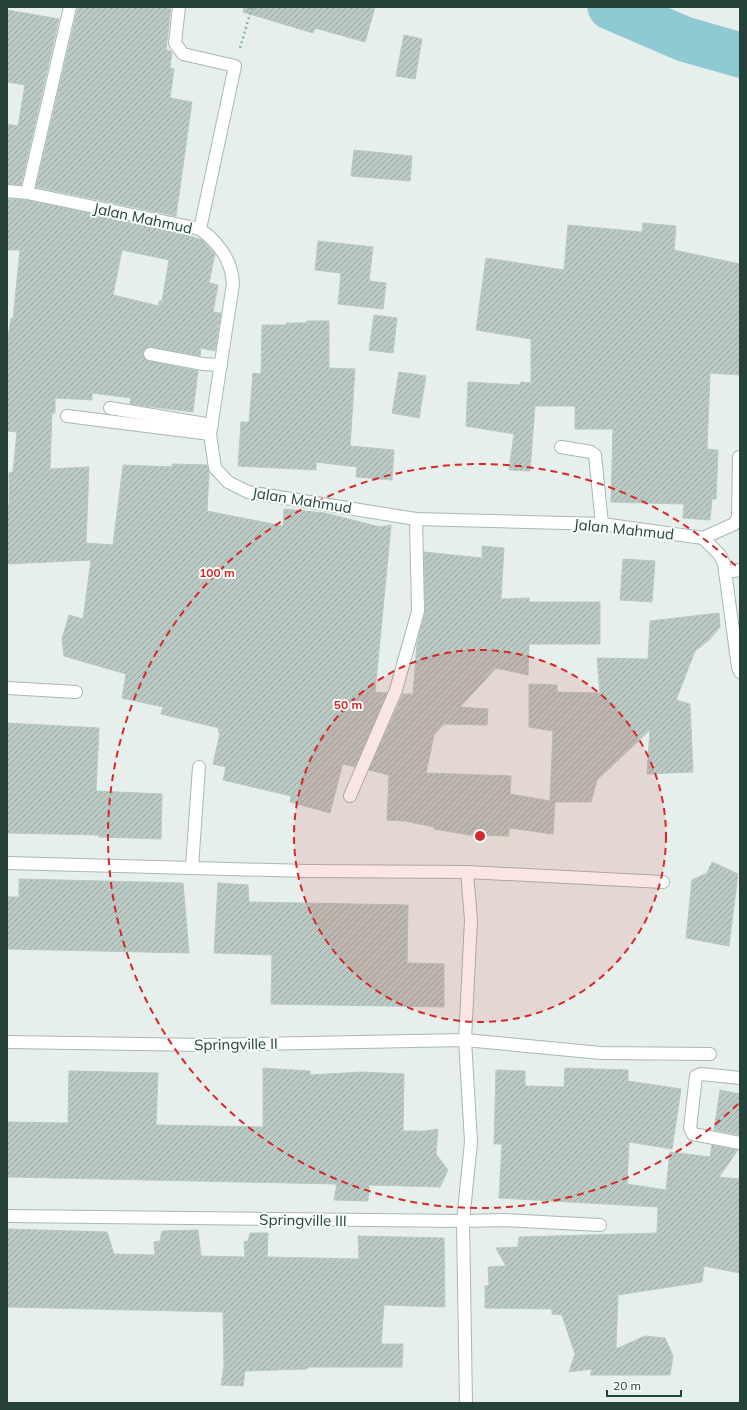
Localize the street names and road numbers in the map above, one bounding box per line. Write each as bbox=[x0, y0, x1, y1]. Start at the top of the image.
street label: Jalan Mahmud bbox=[92, 198, 194, 238]
street label: Jalan Mahmud bbox=[251, 483, 353, 517]
street label: Jalan Mahmud bbox=[573, 514, 675, 544]
street label: Springville II bbox=[194, 1034, 278, 1054]
street label: Springville III bbox=[259, 1210, 347, 1230]

